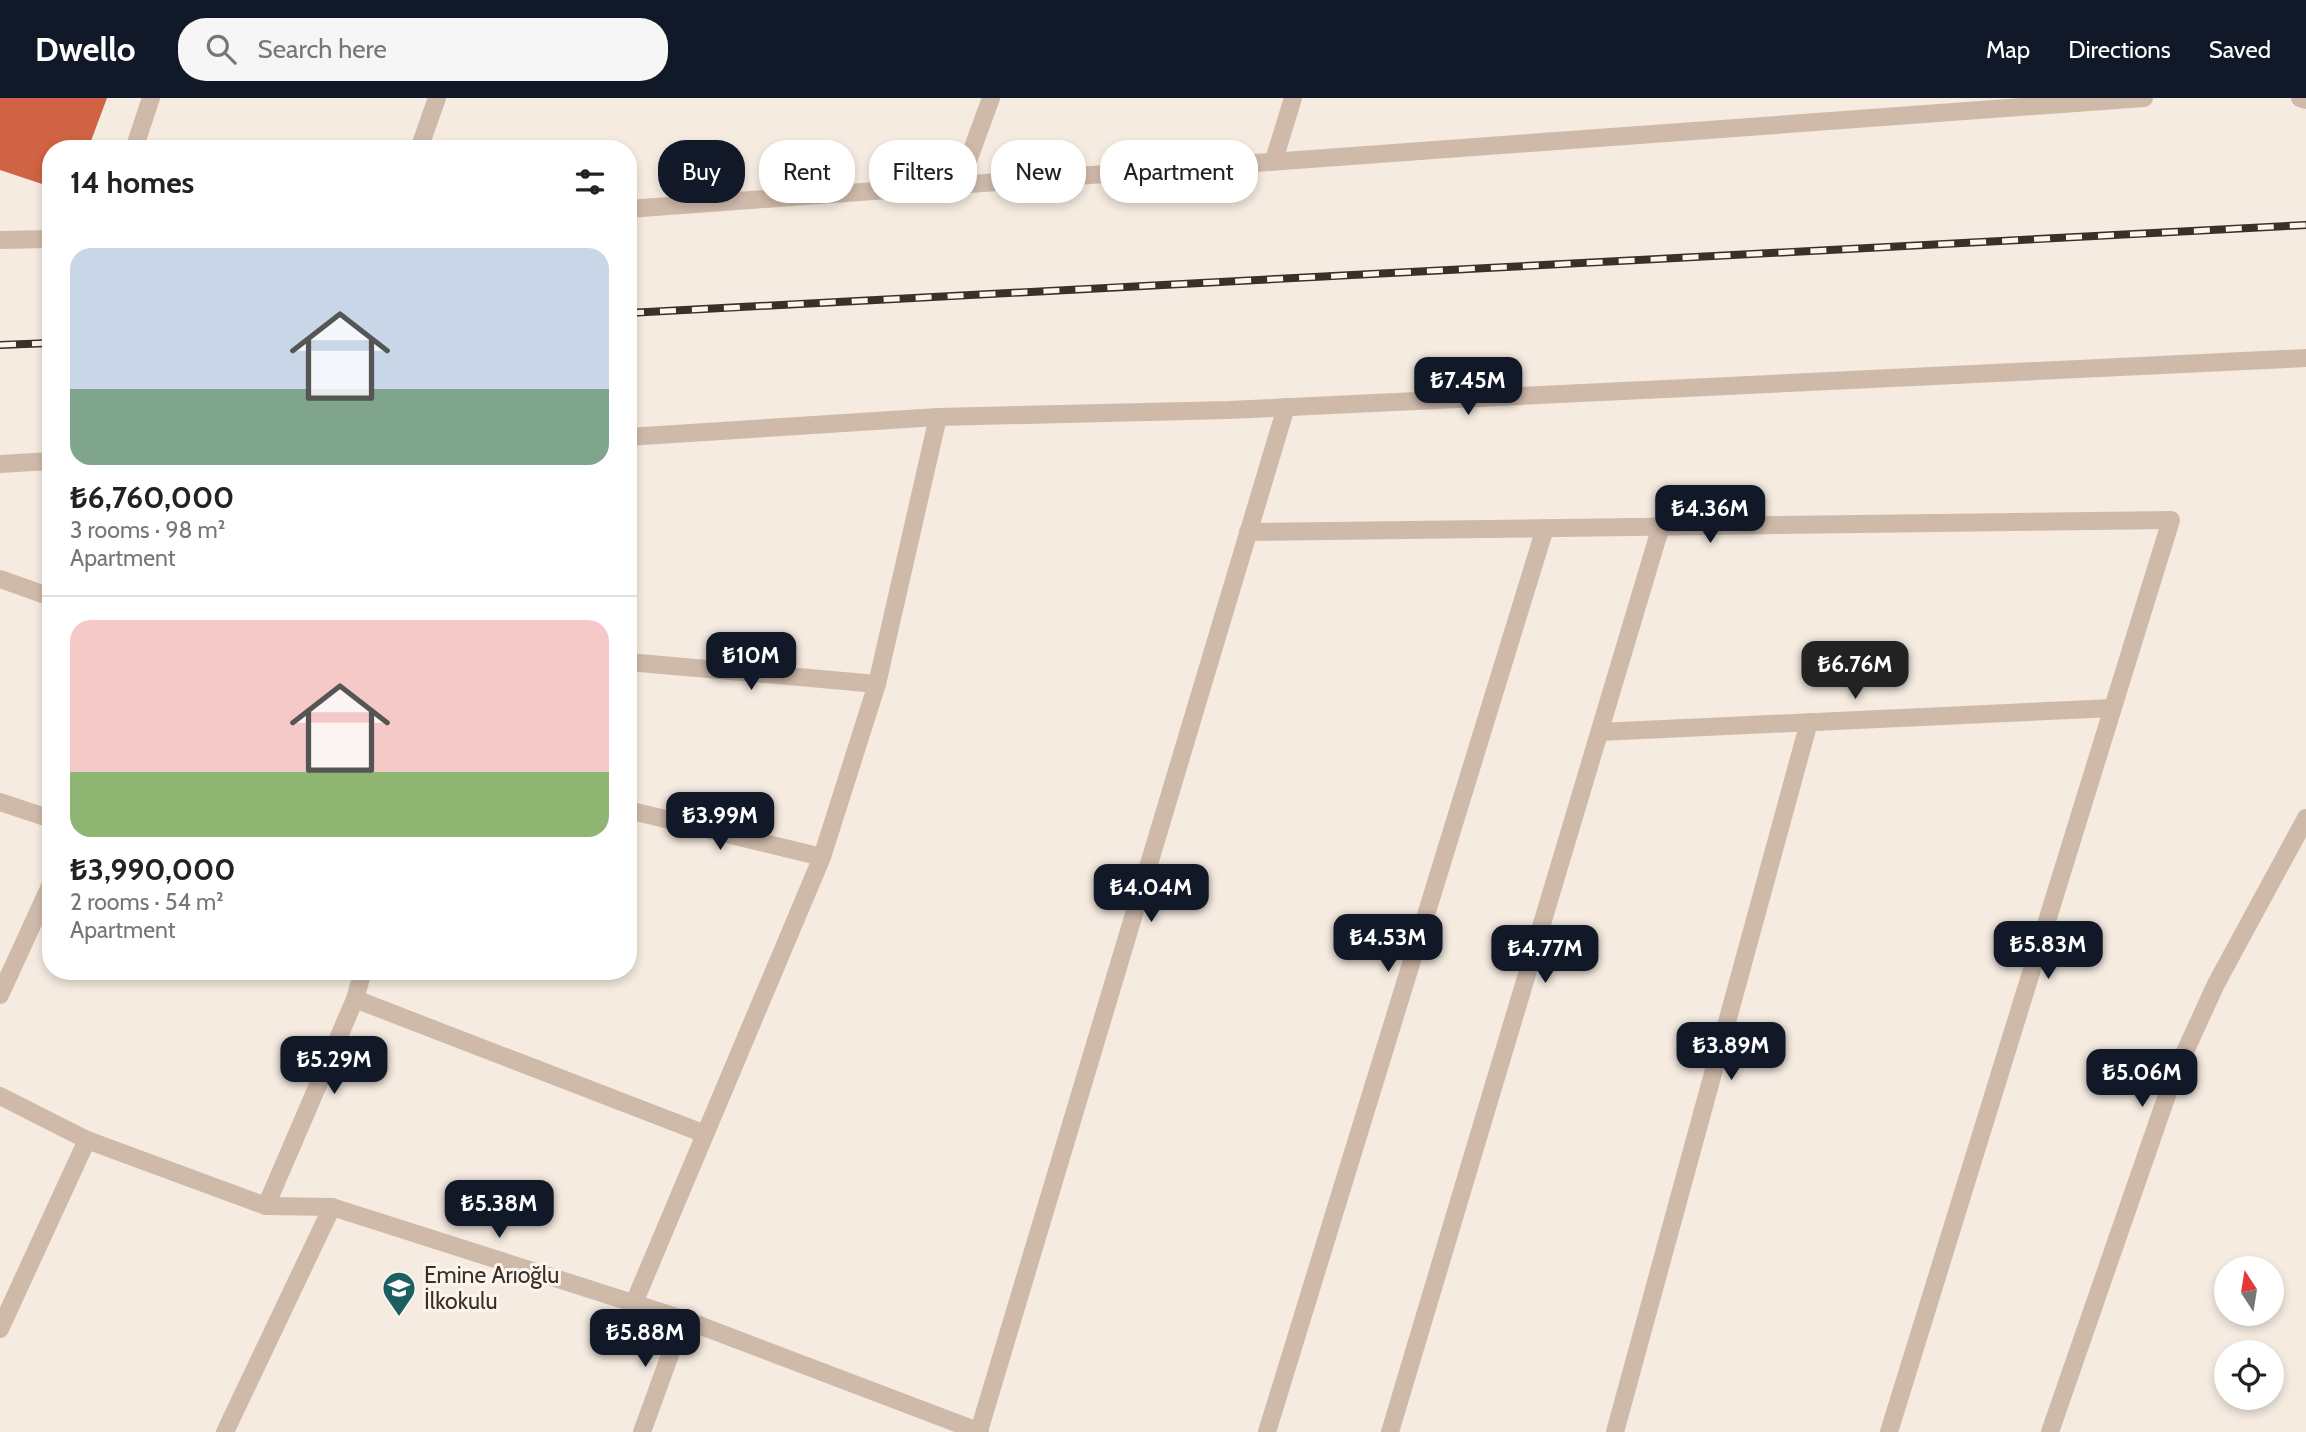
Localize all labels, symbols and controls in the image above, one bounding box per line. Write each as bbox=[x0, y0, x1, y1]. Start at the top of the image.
search box bbox=[178, 18, 668, 81]
text: Dwello bbox=[35, 29, 136, 69]
icon: search bbox=[202, 30, 240, 68]
text: Search here bbox=[258, 33, 387, 65]
text: Map bbox=[1986, 35, 2030, 64]
text: Directions bbox=[2068, 35, 2171, 64]
text: Saved bbox=[2209, 35, 2271, 64]
chip: Buy bbox=[658, 140, 745, 203]
chip: Rent bbox=[759, 140, 855, 203]
chip: Filters bbox=[869, 140, 977, 203]
chip: New bbox=[991, 140, 1086, 203]
chip: Apartment bbox=[1100, 140, 1258, 203]
icon: filters bbox=[571, 163, 609, 201]
text: 14 homes bbox=[70, 164, 194, 201]
icon: home bbox=[277, 293, 403, 419]
pin: ₺7.45M bbox=[1411, 358, 1525, 417]
text: ₺7.45M bbox=[1430, 366, 1506, 394]
text: ₺6,760,000 bbox=[70, 479, 234, 516]
pin: ₺4.36M bbox=[1653, 486, 1767, 545]
text: ₺4.36M bbox=[1671, 494, 1749, 522]
text: 3 rooms · 98 m² bbox=[70, 516, 225, 544]
text: Apartment bbox=[70, 544, 175, 572]
pin: ₺10M bbox=[710, 632, 792, 692]
text: ₺10M bbox=[722, 641, 780, 669]
pin: ₺6.76M bbox=[1798, 642, 1912, 701]
text: ₺6.76M bbox=[1817, 650, 1893, 678]
icon: home bbox=[277, 665, 403, 791]
pin: ₺3.99M bbox=[663, 792, 777, 852]
text: ₺3.99M bbox=[682, 801, 758, 829]
text: ₺3,990,000 bbox=[70, 851, 235, 888]
pin: ₺4.04M bbox=[1094, 864, 1208, 924]
text: ₺4.04M bbox=[1110, 873, 1192, 901]
text: 2 rooms · 54 m² bbox=[70, 888, 224, 916]
pin: ₺4.53M bbox=[1331, 914, 1445, 974]
text: Apartment bbox=[70, 916, 175, 944]
pin: ₺5.83M bbox=[1991, 922, 2105, 981]
text: ₺4.53M bbox=[1350, 923, 1426, 951]
pin: ₺4.77M bbox=[1488, 926, 1602, 985]
text: ₺5.83M bbox=[2010, 930, 2086, 958]
text: ₺4.77M bbox=[1507, 934, 1583, 962]
pin: ₺3.89M bbox=[1674, 1023, 1788, 1082]
text: ₺3.89M bbox=[1693, 1031, 1769, 1059]
pin: ₺5.29M bbox=[277, 1037, 391, 1096]
text: ₺5.29M bbox=[296, 1045, 372, 1073]
pin: ₺5.06M bbox=[2085, 1049, 2199, 1109]
text: ₺5.06M bbox=[2102, 1058, 2182, 1086]
pin: ₺5.38M bbox=[442, 1180, 556, 1240]
text: ₺5.38M bbox=[461, 1189, 537, 1217]
north arrow bbox=[2214, 1256, 2284, 1326]
map controls bbox=[2214, 1256, 2284, 1410]
place label: Emine Arıoğlu İlkokulu bbox=[424, 1261, 559, 1315]
school or university icon: Emine Arıoğlu İlkokulu bbox=[380, 1269, 418, 1318]
pin: ₺5.88M bbox=[588, 1310, 702, 1369]
text: ₺5.88M bbox=[606, 1318, 684, 1346]
button: locate bbox=[2214, 1340, 2284, 1410]

